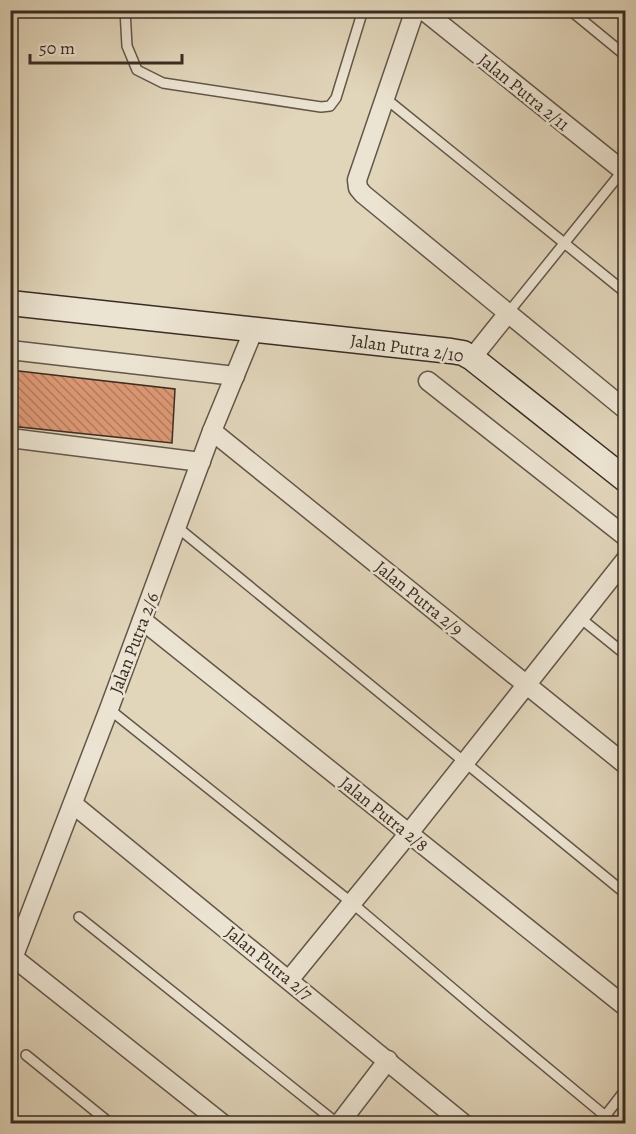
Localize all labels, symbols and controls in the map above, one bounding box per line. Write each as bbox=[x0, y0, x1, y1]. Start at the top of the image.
scale bar bbox=[30, 27, 182, 65]
text: 50 m bbox=[39, 36, 75, 60]
street label: Jalan Putra 2/11 bbox=[473, 48, 575, 136]
street label: Jalan Putra 2/10 bbox=[349, 328, 465, 368]
street label: Jalan Putra 2/9 bbox=[370, 555, 468, 641]
street label: Jalan Putra 2/6 bbox=[104, 589, 164, 697]
street label: Jalan Putra 2/8 bbox=[335, 771, 433, 857]
street label: Jalan Putra 2/7 bbox=[220, 920, 318, 1006]

